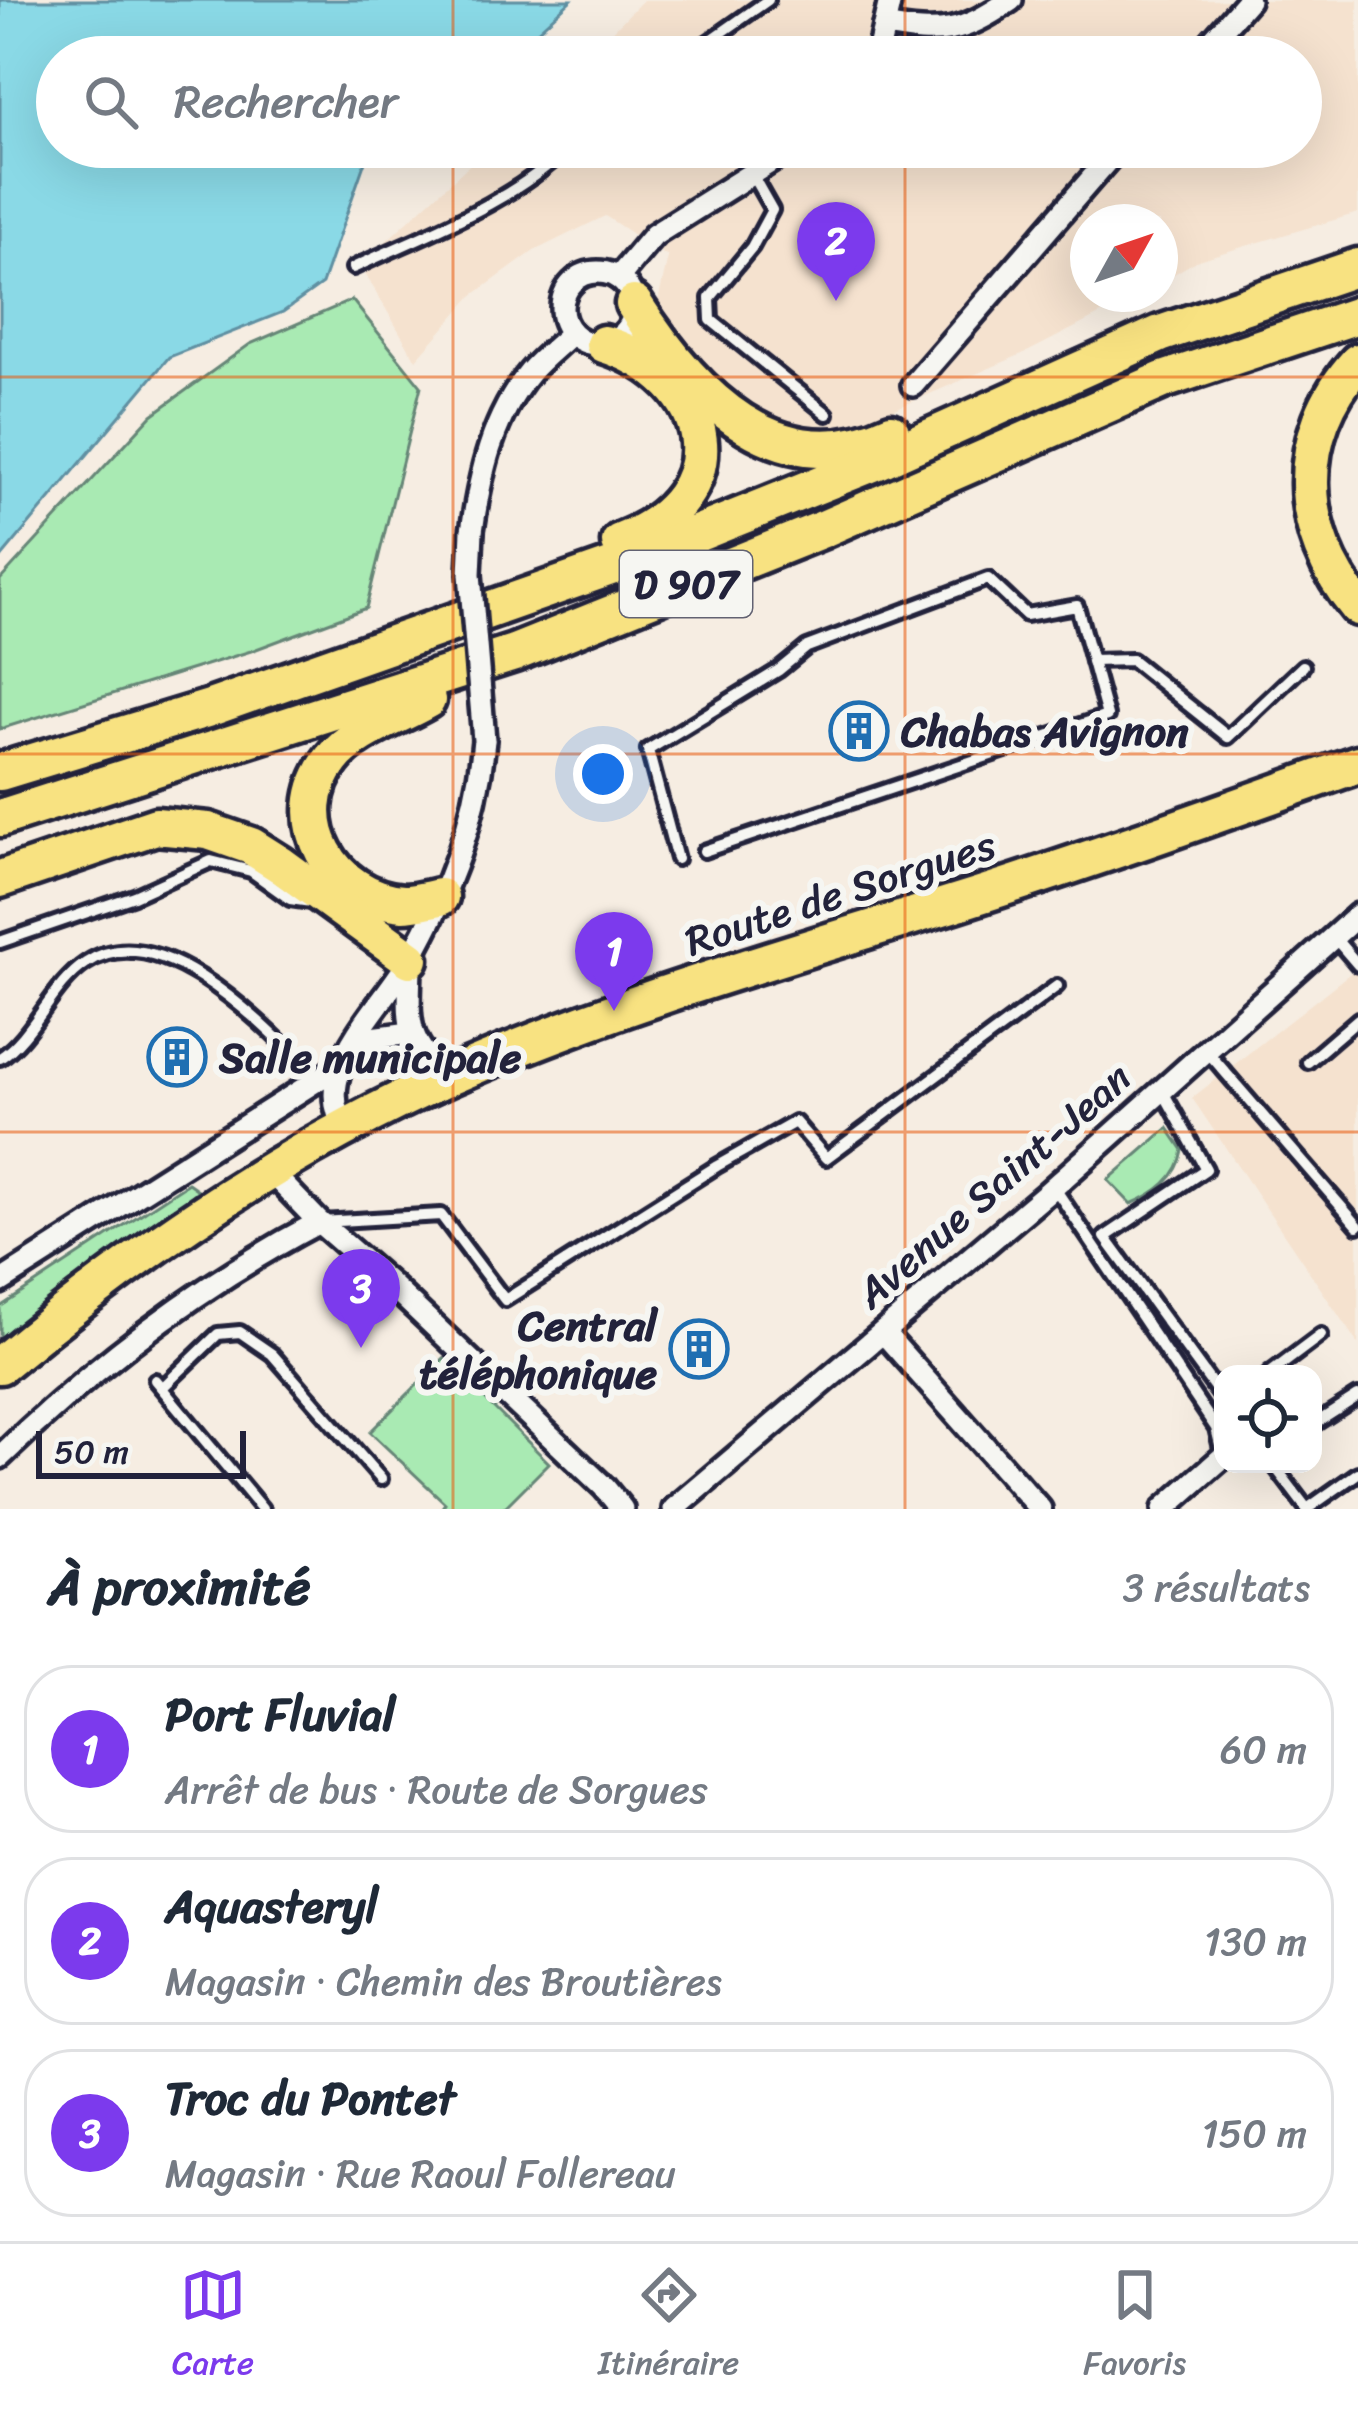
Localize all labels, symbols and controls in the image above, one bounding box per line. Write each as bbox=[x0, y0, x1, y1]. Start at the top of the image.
search box bbox=[36, 36, 1322, 168]
text: Rechercher bbox=[174, 62, 398, 142]
icon: search bbox=[78, 69, 144, 135]
pin: 2 bbox=[797, 202, 875, 301]
north arrow bbox=[1070, 204, 1178, 312]
road number: D 907 bbox=[620, 551, 752, 617]
place label: Chabas Avignon bbox=[900, 695, 1189, 769]
building icon: Chabas Avignon bbox=[828, 700, 890, 762]
your location bbox=[573, 744, 633, 804]
street label: Route de Sorgues bbox=[675, 808, 1006, 978]
pin: 1 bbox=[575, 912, 653, 1011]
place label: Salle municipale bbox=[218, 1021, 522, 1095]
building icon: Salle municipale bbox=[146, 1026, 208, 1088]
street label: Avenue Saint-Jean bbox=[837, 1044, 1149, 1329]
pin: 3 bbox=[322, 1249, 400, 1348]
place label: Central téléphonique bbox=[419, 1289, 659, 1411]
building icon: Central téléphonique bbox=[668, 1318, 730, 1380]
map controls bbox=[1214, 1365, 1322, 1473]
button: locate bbox=[1214, 1365, 1322, 1473]
text: 50 m bbox=[54, 1423, 129, 1481]
scale bar bbox=[36, 1425, 246, 1478]
text: À proximité bbox=[48, 1542, 310, 1632]
text: 3 résultats bbox=[1123, 1553, 1310, 1622]
text: Port Fluvial bbox=[165, 1675, 395, 1755]
text: 1 bbox=[82, 1715, 98, 1784]
text: 60 m bbox=[1220, 1715, 1307, 1784]
text: Arrêt de bus · Route de Sorgues bbox=[165, 1755, 708, 1824]
text: Aquasteryl bbox=[165, 1867, 378, 1947]
text: 2 bbox=[79, 1907, 101, 1976]
text: 130 m bbox=[1204, 1907, 1307, 1976]
text: Magasin · Chemin des Broutières bbox=[165, 1947, 722, 2016]
text: Troc du Pontet bbox=[165, 2059, 456, 2139]
text: 3 bbox=[79, 2099, 101, 2168]
text: 150 m bbox=[1202, 2099, 1307, 2168]
text: Magasin · Rue Raoul Follereau bbox=[165, 2139, 676, 2208]
tab: Carte bbox=[172, 2262, 254, 2392]
tab: Itinéraire bbox=[598, 2262, 739, 2392]
tab: Favoris bbox=[1083, 2262, 1186, 2392]

